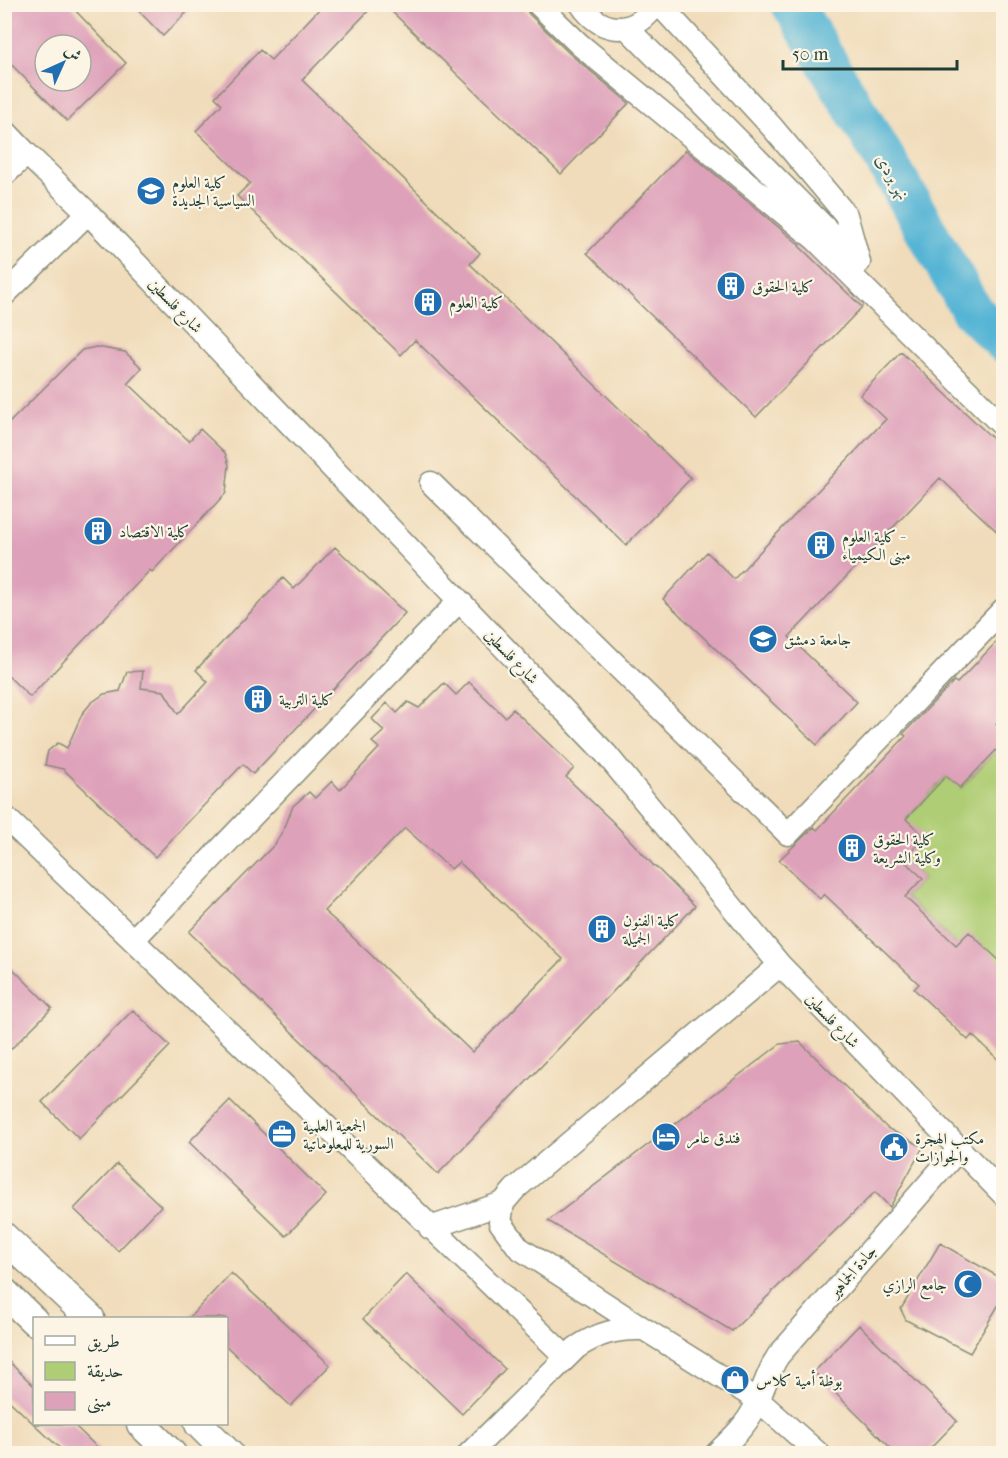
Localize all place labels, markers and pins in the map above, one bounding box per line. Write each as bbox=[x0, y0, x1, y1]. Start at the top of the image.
place label: كلية العلوم السياسية الجديدة bbox=[172, 173, 255, 210]
school or university icon: كلية العلوم السياسية الجديدة bbox=[135, 175, 167, 207]
building icon: كلية الحقوق bbox=[715, 270, 747, 302]
place label: كلية الحقوق bbox=[752, 277, 814, 297]
building icon: كلية العلوم bbox=[412, 286, 444, 318]
place label: كلية العلوم bbox=[449, 293, 503, 317]
building icon: كلية الاقتصاد bbox=[82, 515, 114, 547]
place label: كلية الاقتصاد bbox=[119, 522, 190, 541]
place label: كلية العلوم - مبنى الكيمياء bbox=[842, 527, 911, 566]
building icon: كلية العلوم - مبنى الكيمياء bbox=[805, 529, 837, 561]
school or university icon: جامعة دمشق bbox=[747, 623, 779, 655]
place label: جامعة دمشق bbox=[784, 630, 851, 650]
building icon: كلية التربية bbox=[242, 683, 274, 715]
place label: كلية التربية bbox=[279, 690, 334, 710]
place label: كلية الحقوق وكلية الشريعة bbox=[873, 830, 941, 868]
building icon: كلية الحقوق وكلية الشريعة bbox=[836, 832, 868, 864]
place label: كلية الفنون الجميلة bbox=[622, 911, 680, 948]
building icon: كلية الفنون الجميلة bbox=[586, 913, 618, 945]
place label: الجمعية العلمية السورية للمعلوماتية bbox=[303, 1116, 394, 1154]
office icon: الجمعية العلمية السورية للمعلوماتية bbox=[266, 1118, 298, 1150]
hotel icon: فندق عامر bbox=[650, 1121, 682, 1153]
place label: فندق عامر bbox=[687, 1128, 741, 1149]
place label: مكتب الهجرة والجوازات bbox=[915, 1129, 984, 1167]
public building icon: مكتب الهجرة والجوازات bbox=[878, 1131, 910, 1163]
mosque icon: جامع الرازي bbox=[952, 1268, 984, 1300]
place label: جامع الرازي bbox=[882, 1275, 947, 1300]
shop icon: بوظة أمية كلاس bbox=[719, 1364, 751, 1396]
place label: بوظة أمية كلاس bbox=[756, 1369, 842, 1391]

